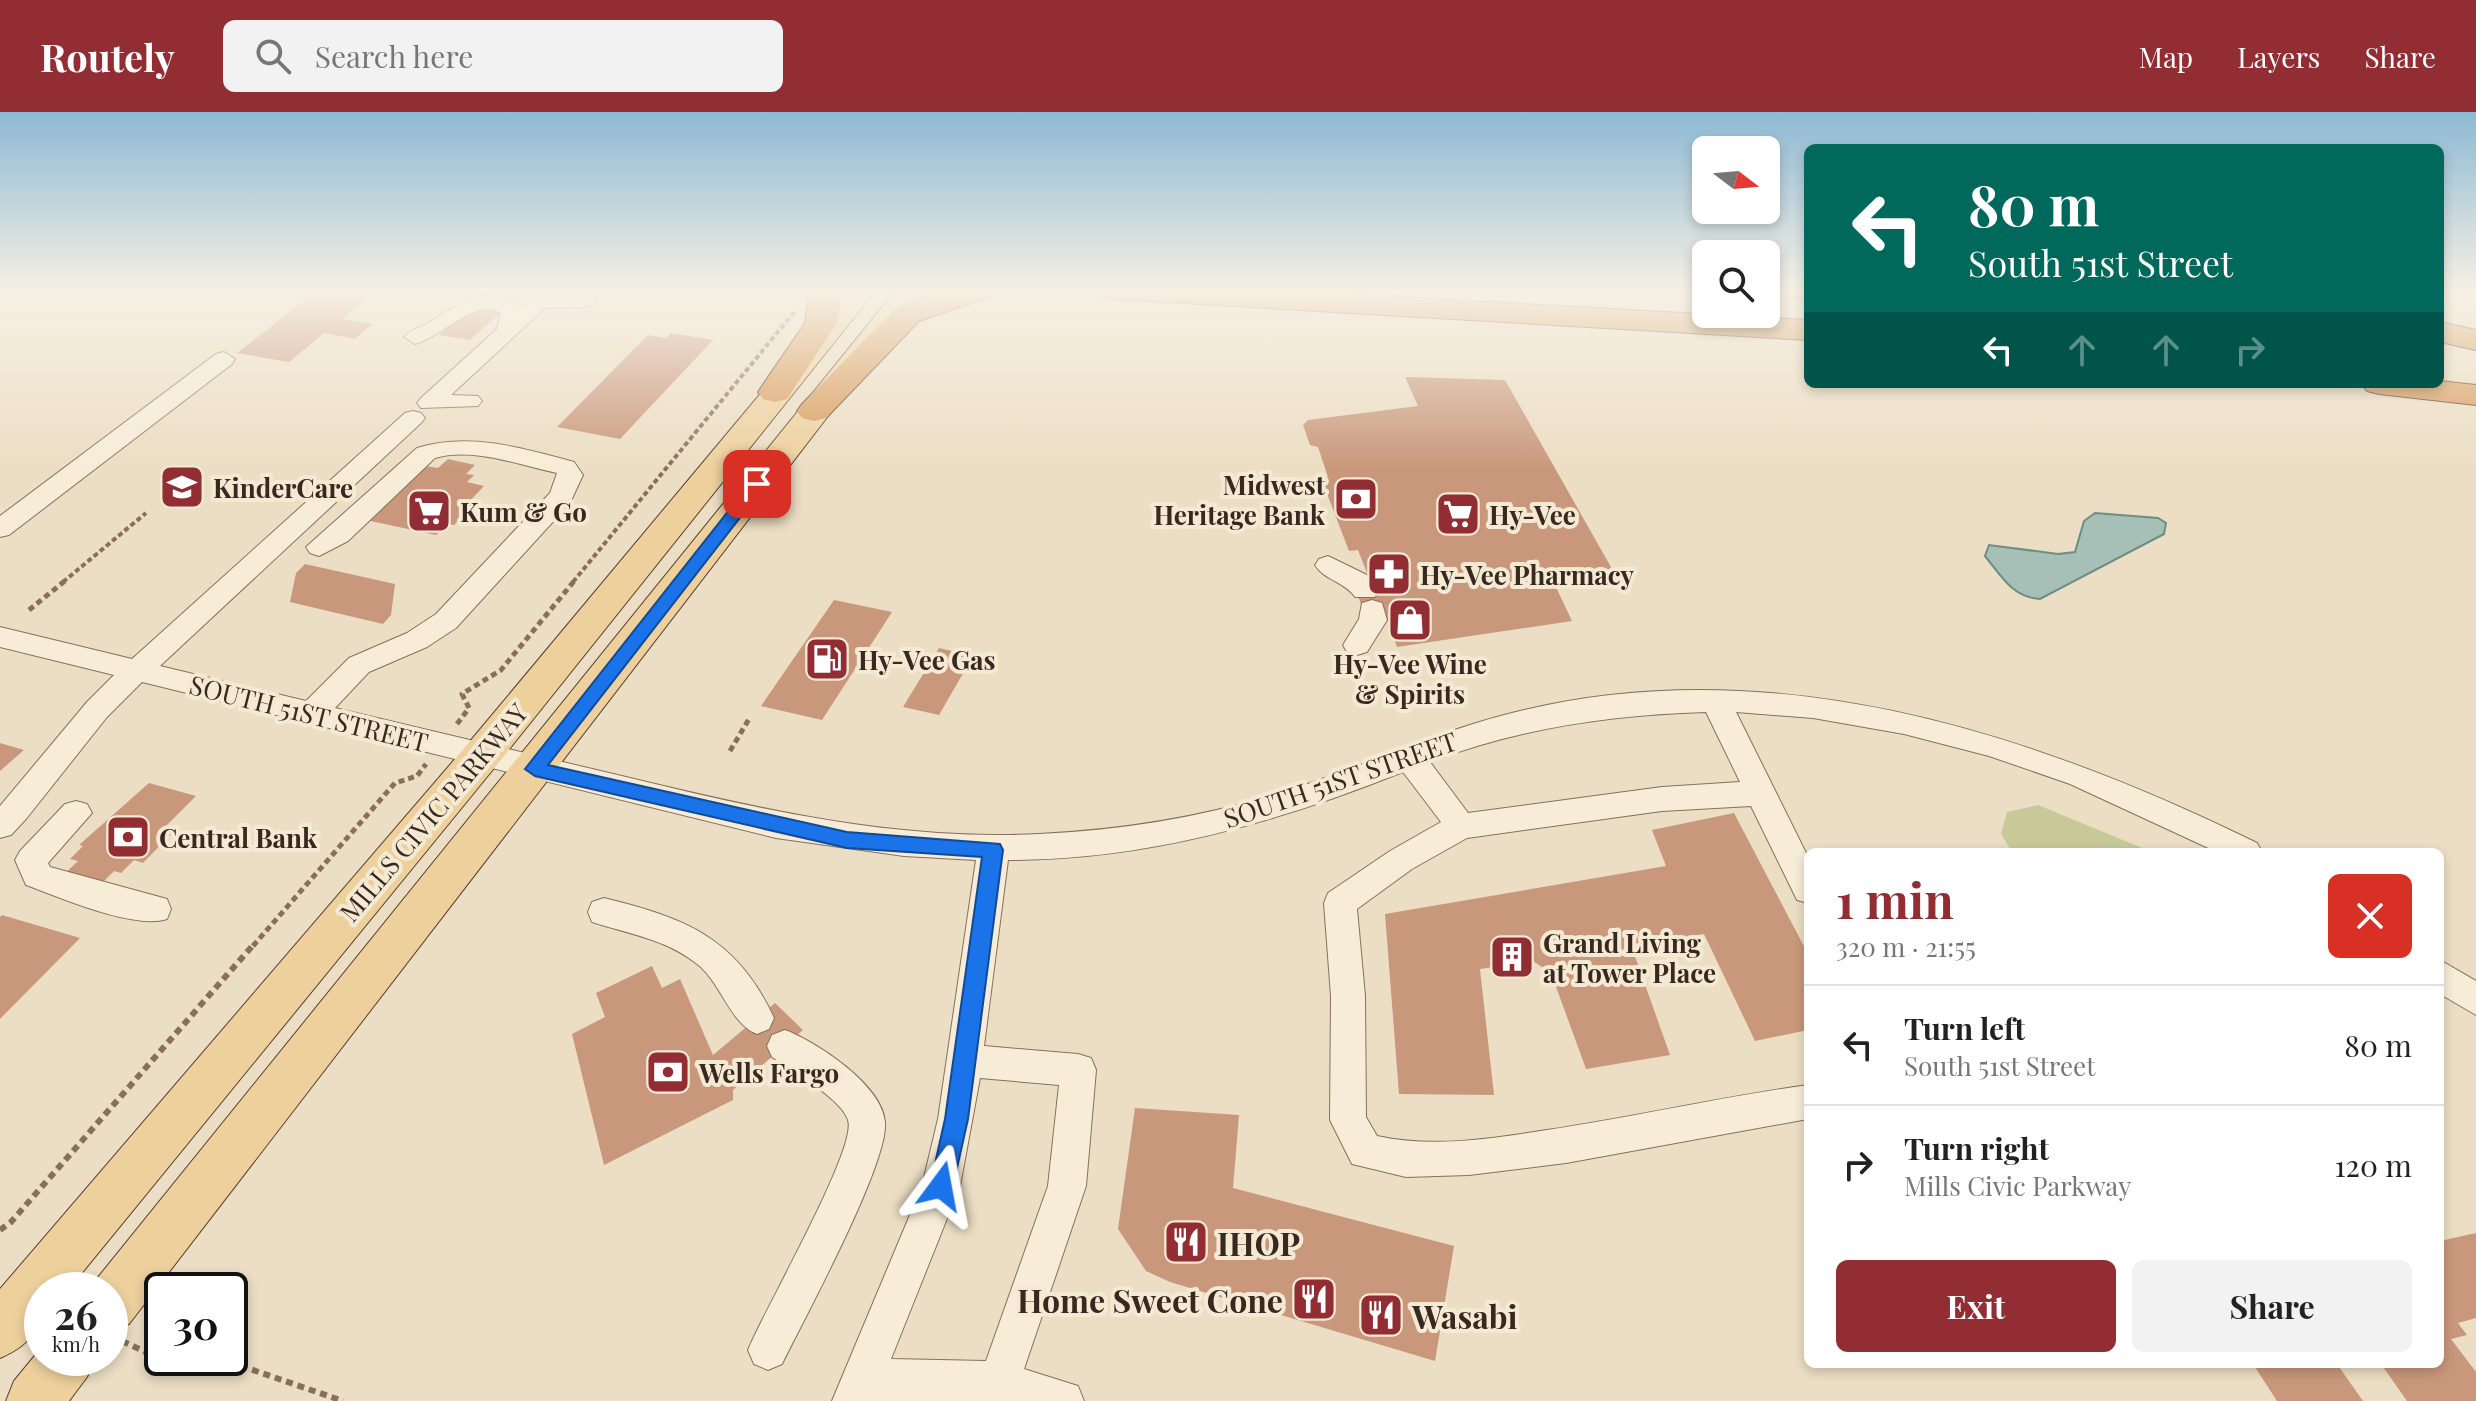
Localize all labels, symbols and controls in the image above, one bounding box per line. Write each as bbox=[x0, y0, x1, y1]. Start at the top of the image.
search box bbox=[223, 20, 783, 92]
text: Routely bbox=[40, 31, 175, 82]
icon: search bbox=[251, 34, 295, 78]
text: Search here bbox=[315, 36, 473, 76]
text: Map bbox=[2139, 38, 2193, 75]
text: Layers bbox=[2237, 38, 2320, 75]
text: Share bbox=[2364, 38, 2436, 75]
north arrow bbox=[1692, 136, 1780, 224]
map controls bbox=[1692, 136, 1780, 328]
text: 80 m bbox=[1968, 166, 2099, 241]
icon: left bbox=[1836, 176, 1940, 280]
text: South 51st Street bbox=[1968, 238, 2233, 286]
button: search bbox=[1692, 240, 1780, 328]
icon: left bbox=[1976, 328, 2020, 372]
icon: ahead bbox=[2060, 328, 2104, 372]
icon: ahead bbox=[2144, 328, 2188, 372]
icon: right bbox=[2228, 328, 2272, 372]
pin bbox=[723, 450, 791, 518]
icon: arrive bbox=[735, 462, 779, 506]
school or university icon: KinderCare bbox=[158, 463, 206, 511]
place label: Midwest Heritage Bank bbox=[1154, 467, 1326, 532]
place label: KinderCare bbox=[213, 470, 353, 505]
bank icon: Midwest Heritage Bank bbox=[1332, 475, 1380, 523]
supermarket icon: Kum & Go bbox=[405, 487, 453, 535]
supermarket icon: Hy-Vee bbox=[1434, 490, 1482, 538]
place label: Kum & Go bbox=[460, 494, 587, 529]
place label: Hy-Vee bbox=[1489, 497, 1576, 532]
pharmacy icon: Hy-Vee Pharmacy bbox=[1365, 550, 1413, 598]
place label: Hy-Vee Pharmacy bbox=[1420, 557, 1635, 592]
shop icon: Hy-Vee Wine & Spirits bbox=[1386, 596, 1434, 644]
fuel station icon: Hy-Vee Gas bbox=[803, 635, 851, 683]
place label: Hy-Vee Gas bbox=[858, 642, 996, 677]
place label: Hy-Vee Wine & Spirits bbox=[1333, 646, 1487, 711]
street label: SOUTH 51ST STREET bbox=[186, 666, 432, 760]
street label: MILLS CIVIC PARKWAY bbox=[331, 695, 535, 929]
street label: SOUTH 51ST STREET bbox=[1219, 723, 1461, 835]
bank icon: Central Bank bbox=[104, 813, 152, 861]
place label: Central Bank bbox=[159, 820, 318, 855]
text: 1 min bbox=[1836, 867, 1954, 931]
button: close bbox=[2328, 874, 2412, 958]
place label: Grand Living at Tower Place bbox=[1543, 925, 1716, 990]
text: 320 m · 21:55 bbox=[1836, 929, 1976, 964]
building icon: Grand Living at Tower Place bbox=[1488, 933, 1536, 981]
text: Turn left bbox=[1904, 1008, 2025, 1048]
icon: left bbox=[1836, 1023, 1880, 1067]
text: 80 m bbox=[2344, 1025, 2412, 1065]
bank icon: Wells Fargo bbox=[644, 1048, 692, 1096]
text: South 51st Street bbox=[1904, 1048, 2095, 1083]
place label: Wells Fargo bbox=[698, 1055, 839, 1090]
text: Turn right bbox=[1904, 1128, 2049, 1168]
icon: right bbox=[1836, 1143, 1880, 1187]
position arrow bbox=[899, 1144, 983, 1228]
text: 120 m bbox=[2334, 1145, 2412, 1185]
text: Mills Civic Parkway bbox=[1904, 1168, 2131, 1203]
restaurant icon: IHOP bbox=[1162, 1218, 1210, 1266]
place label: IHOP bbox=[1217, 1221, 1300, 1264]
button: Exit bbox=[1836, 1260, 2116, 1352]
button: Share bbox=[2132, 1260, 2412, 1352]
speed limit sign: 30 bbox=[144, 1272, 248, 1376]
restaurant icon: Home Sweet Cone bbox=[1290, 1275, 1338, 1323]
place label: Home Sweet Cone bbox=[1017, 1278, 1283, 1321]
text: 26 bbox=[54, 1287, 98, 1340]
restaurant icon: Wasabi bbox=[1357, 1291, 1405, 1339]
place label: Wasabi bbox=[1411, 1294, 1518, 1337]
text: km/h bbox=[52, 1330, 100, 1357]

